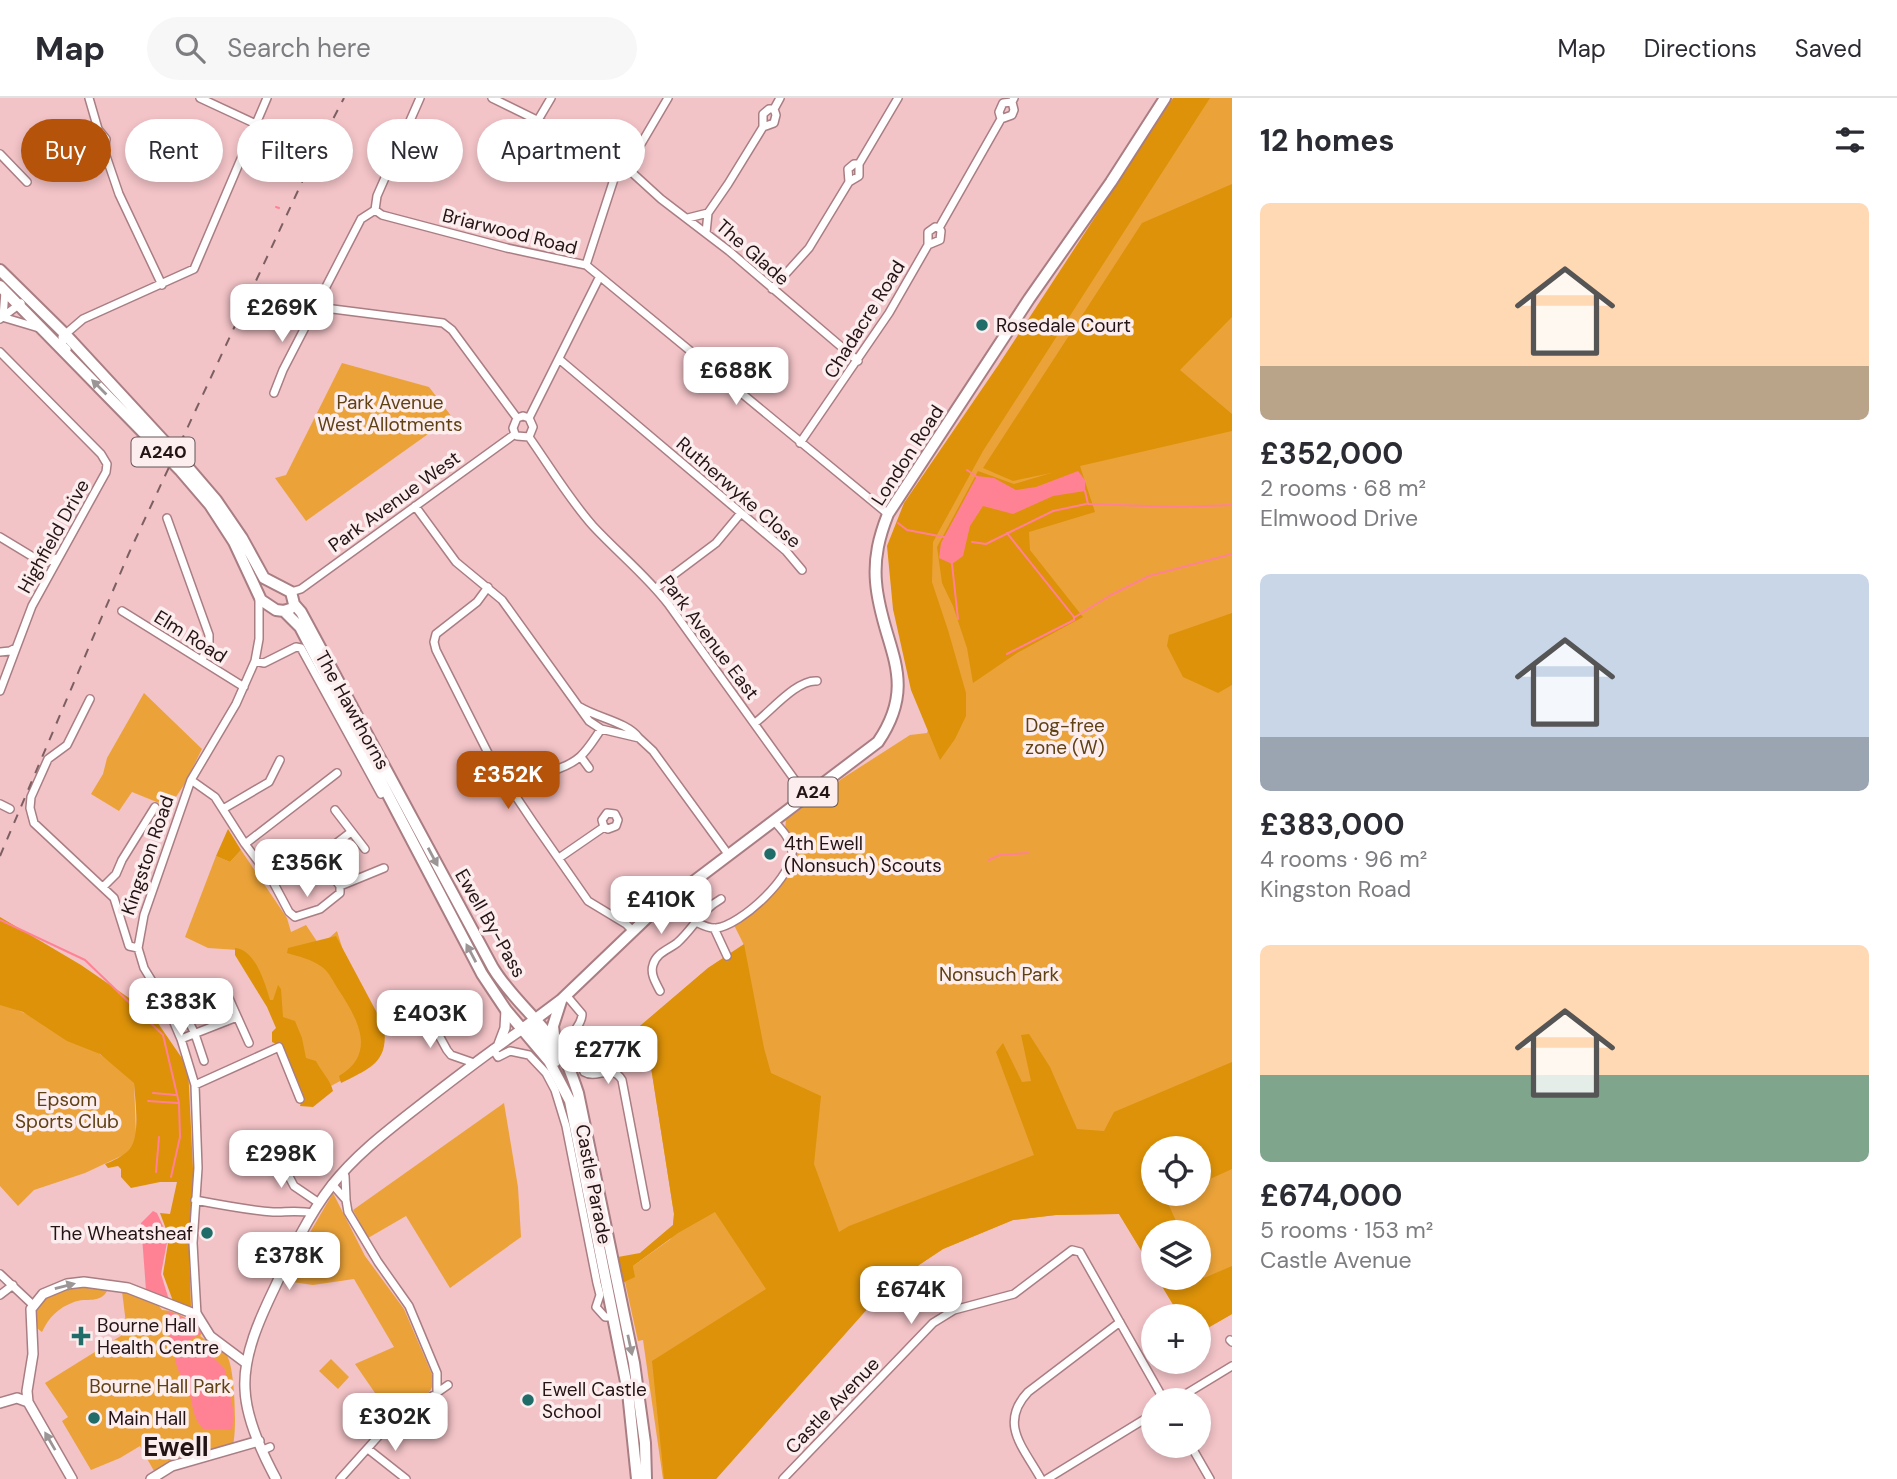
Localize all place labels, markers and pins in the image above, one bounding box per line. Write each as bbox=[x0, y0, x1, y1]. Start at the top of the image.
pin: £269K bbox=[233, 285, 331, 344]
place label: Rosedale Court bbox=[996, 313, 1131, 338]
marker: Rosedale Court bbox=[974, 317, 990, 333]
pin: £688K bbox=[687, 348, 785, 407]
pin: £352K bbox=[459, 752, 557, 811]
place label: 4th Ewell (Nonsuch) Scouts bbox=[784, 831, 942, 878]
pin: £356K bbox=[258, 840, 356, 899]
marker: 4th Ewell (Nonsuch) Scouts bbox=[762, 846, 778, 862]
pin: £410K bbox=[612, 876, 710, 936]
pin: £383K bbox=[132, 978, 230, 1038]
pin: £403K bbox=[381, 990, 479, 1050]
pin: £277K bbox=[559, 1026, 657, 1086]
pin: £298K bbox=[232, 1130, 330, 1190]
place label: The Wheatsheaf bbox=[50, 1221, 193, 1246]
marker: The Wheatsheaf bbox=[199, 1225, 215, 1241]
pin: £378K bbox=[240, 1232, 338, 1292]
pin: £674K bbox=[862, 1266, 960, 1326]
place label: Bourne Hall Health Centre bbox=[97, 1313, 219, 1360]
marker: Bourne Hall Health Centre bbox=[71, 1326, 91, 1346]
place label: Ewell Castle School bbox=[542, 1377, 647, 1424]
marker: Ewell Castle School bbox=[520, 1392, 536, 1408]
pin: £302K bbox=[346, 1394, 444, 1453]
place label: Main Hall bbox=[108, 1406, 187, 1431]
marker: Main Hall bbox=[86, 1410, 102, 1426]

